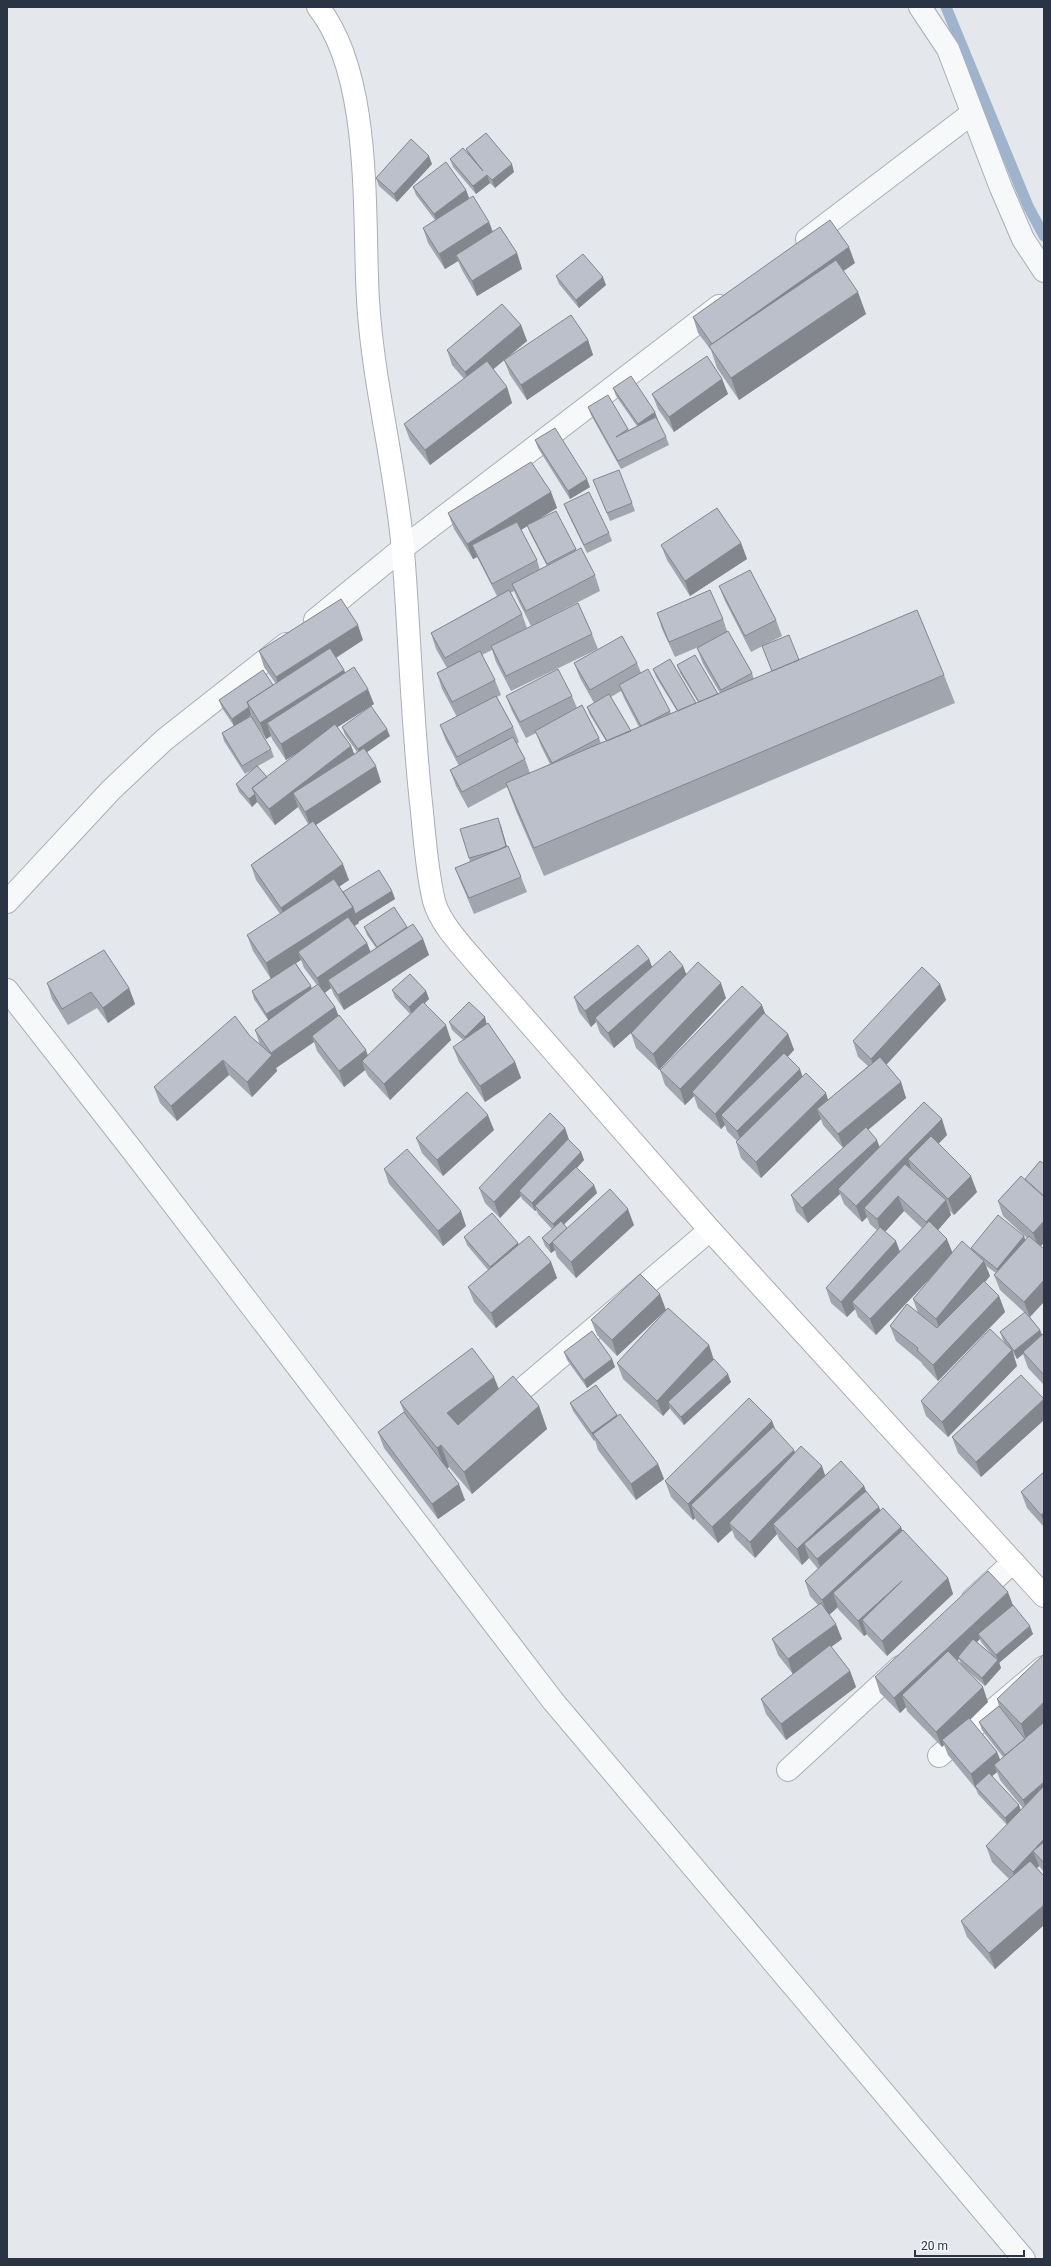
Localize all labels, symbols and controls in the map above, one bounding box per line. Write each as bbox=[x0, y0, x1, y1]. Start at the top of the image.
scale bar bbox=[915, 2232, 1024, 2258]
text: 20 m bbox=[921, 2239, 948, 2253]

